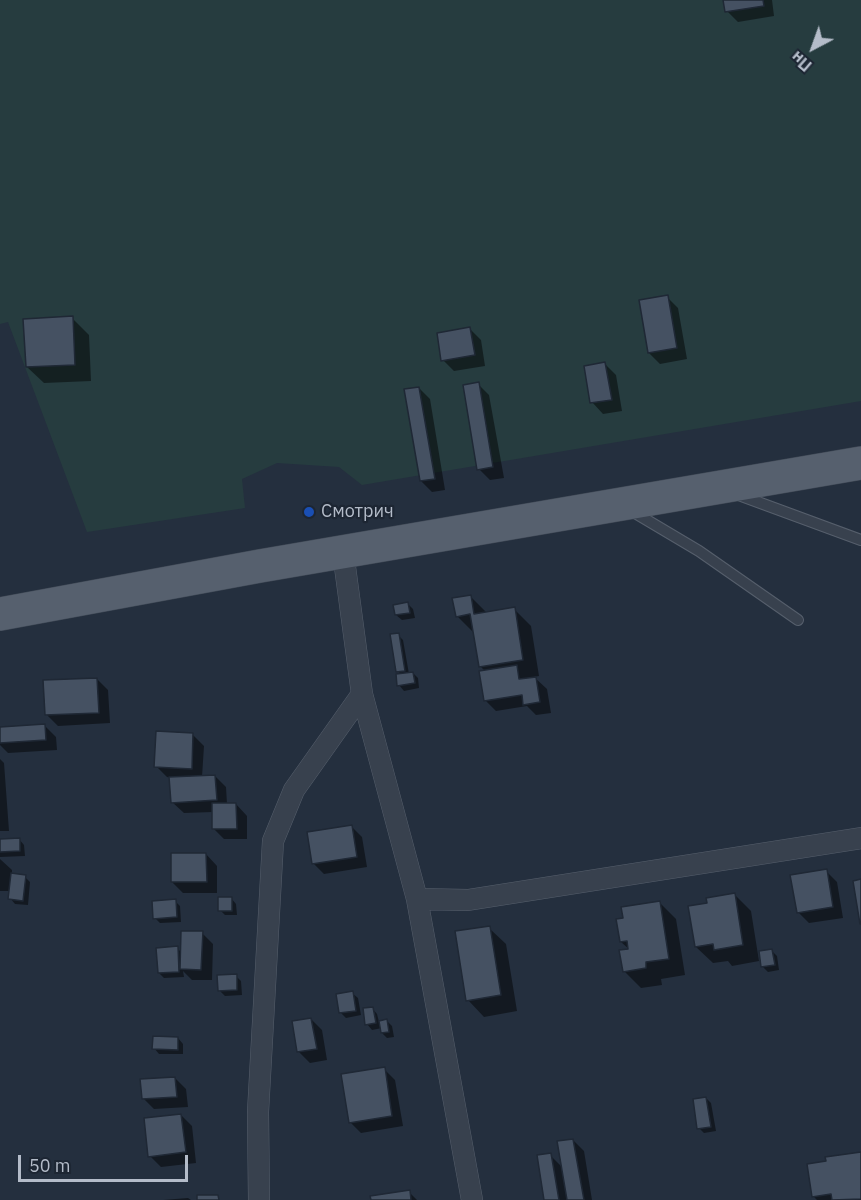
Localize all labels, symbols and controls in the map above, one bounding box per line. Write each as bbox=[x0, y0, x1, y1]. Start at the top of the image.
north arrow bbox=[783, 18, 843, 78]
text: Пн bbox=[787, 47, 816, 76]
place label: Смотрич bbox=[321, 501, 394, 523]
marker: Смотрич bbox=[302, 505, 316, 519]
scale bar bbox=[21, 1143, 190, 1181]
text: 50 m bbox=[29, 1154, 71, 1177]

